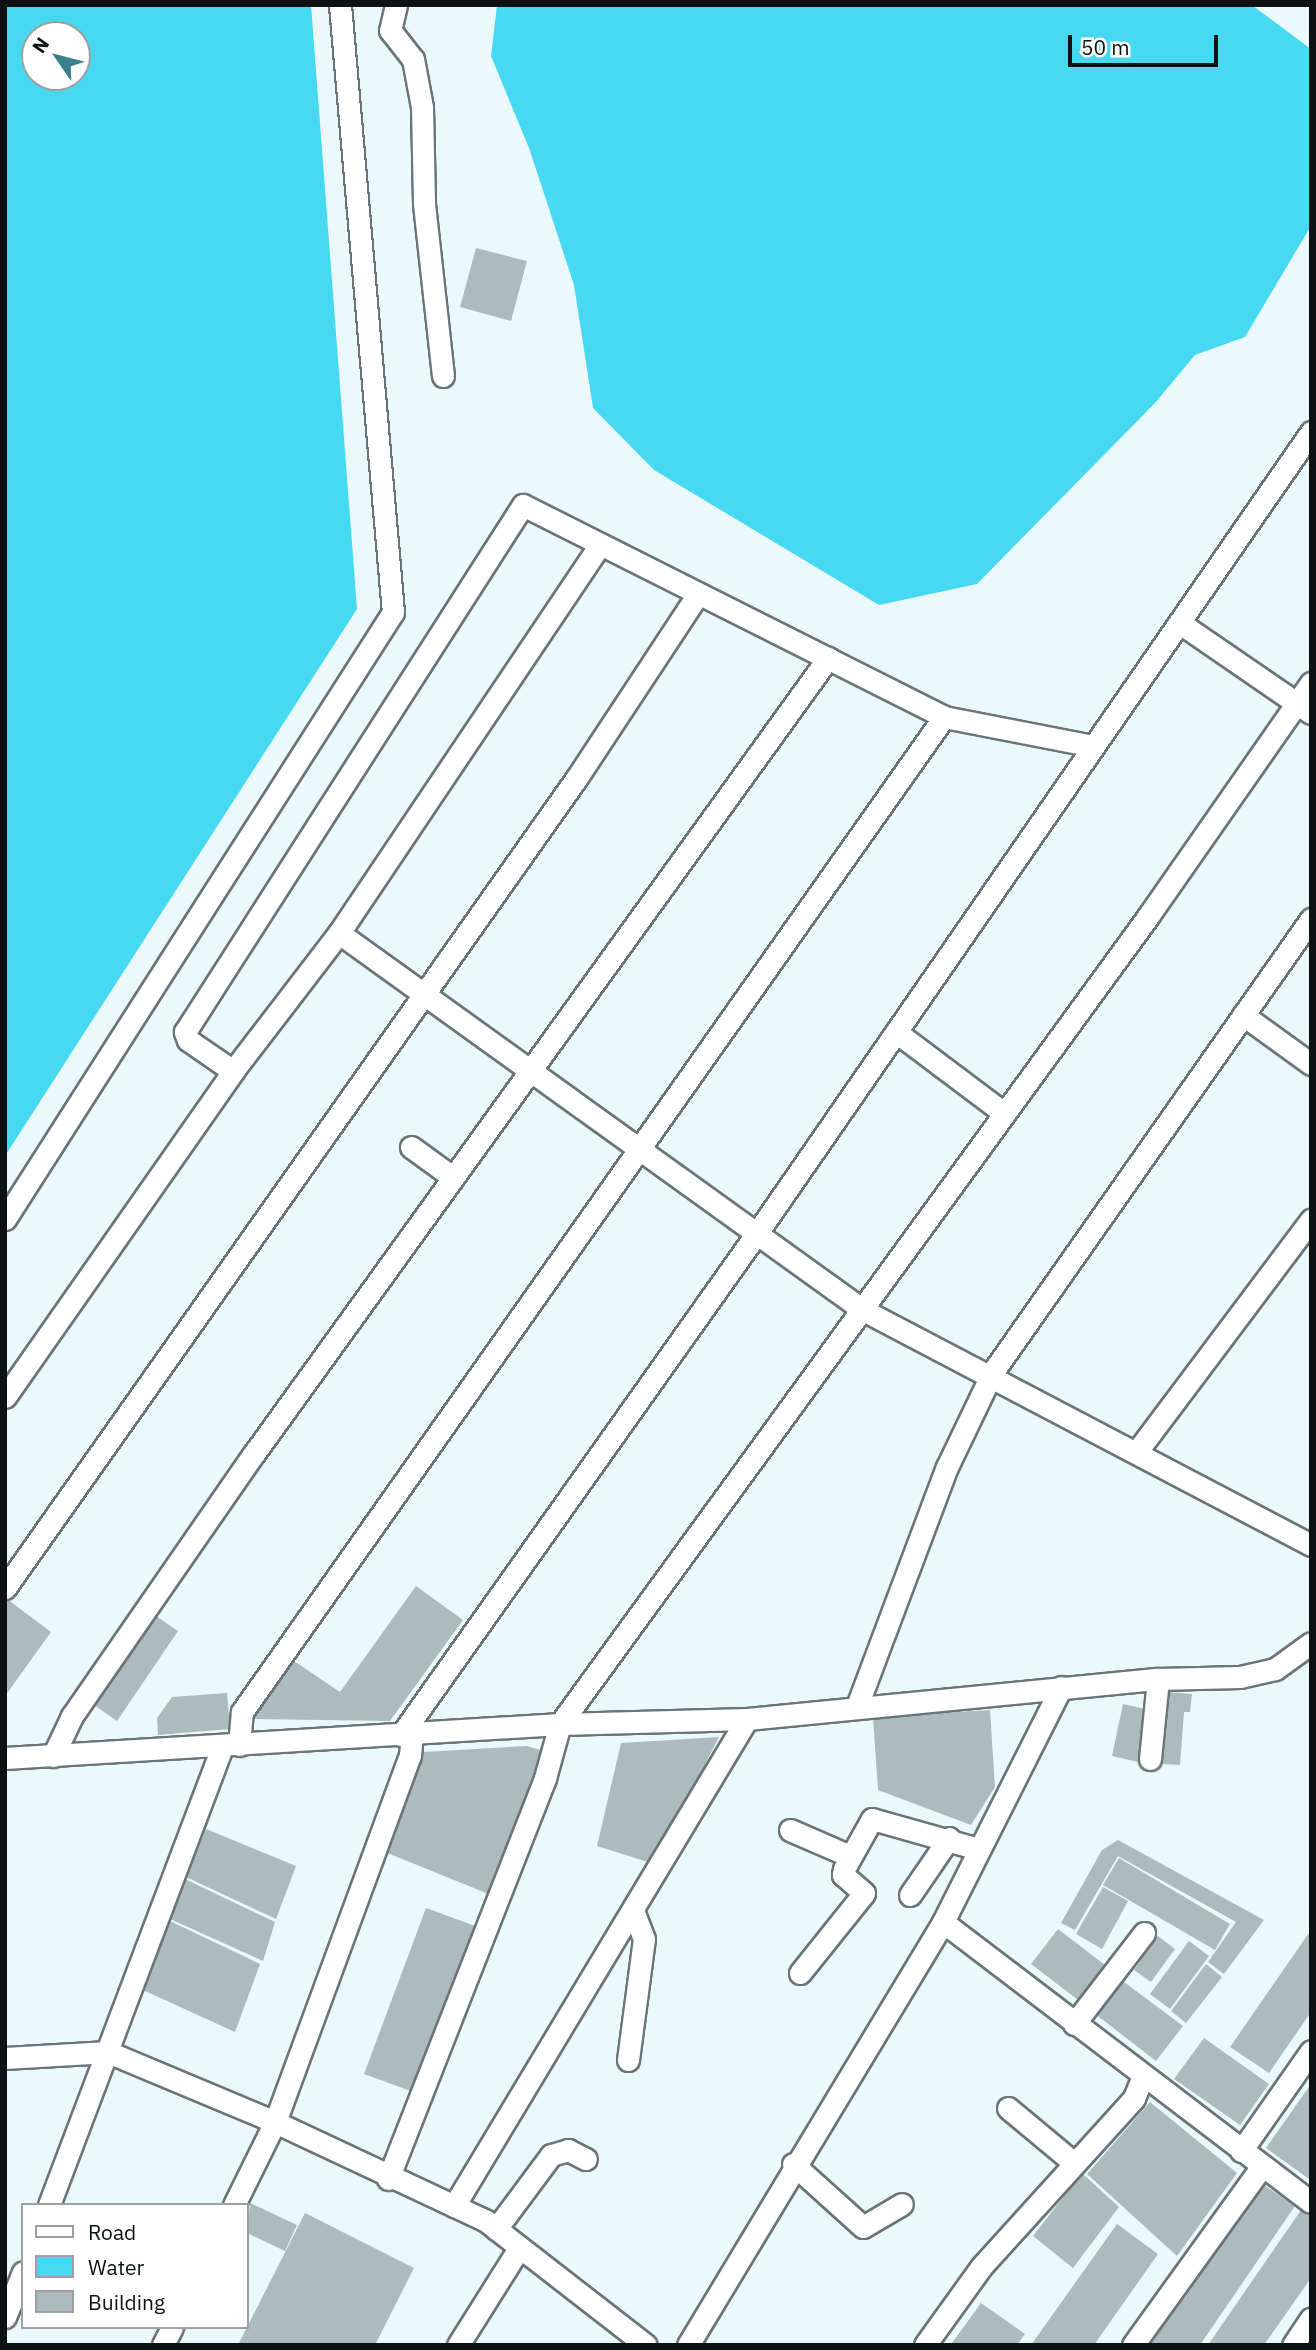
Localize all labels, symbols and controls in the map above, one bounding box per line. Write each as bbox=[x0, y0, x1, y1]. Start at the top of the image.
north arrow bbox=[21, 21, 91, 91]
scale bar bbox=[1071, 21, 1222, 65]
text: N bbox=[27, 33, 54, 58]
text: 50 m bbox=[1081, 33, 1130, 61]
legend bbox=[21, 2203, 248, 2329]
text: Road bbox=[88, 2218, 136, 2246]
text: Water bbox=[88, 2253, 144, 2281]
text: Building bbox=[88, 2288, 165, 2316]

